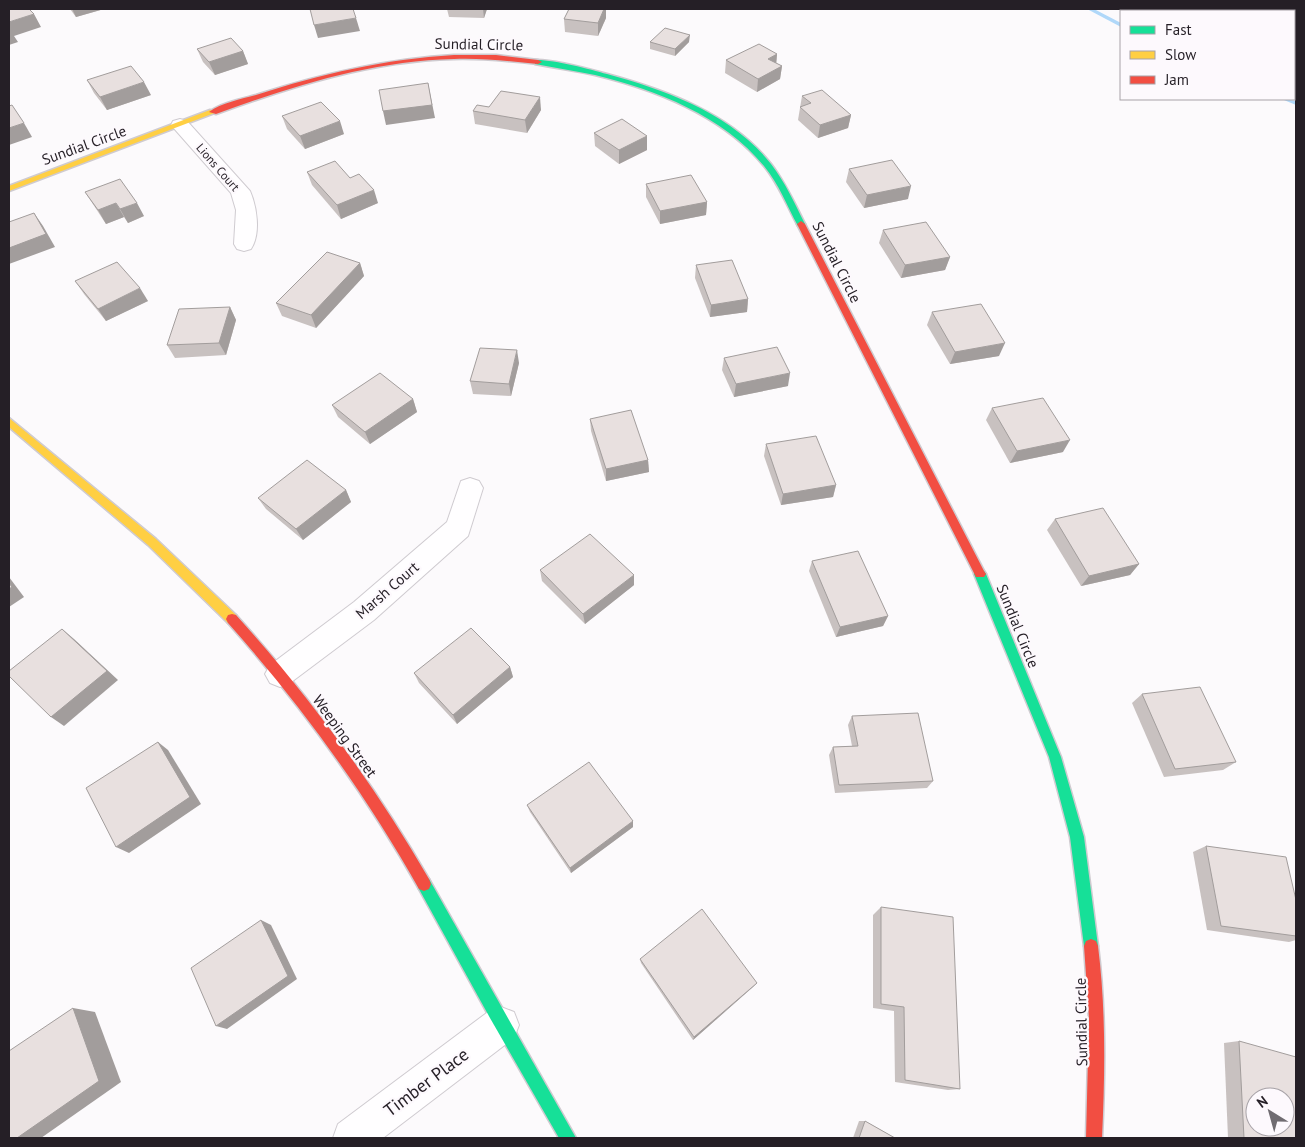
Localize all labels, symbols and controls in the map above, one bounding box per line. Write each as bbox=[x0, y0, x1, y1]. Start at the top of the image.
legend bbox=[1120, 10, 1295, 100]
text: Fast bbox=[1165, 20, 1192, 39]
street label: Sundial Circle bbox=[435, 34, 523, 54]
text: Slow bbox=[1165, 45, 1196, 64]
text: Jam bbox=[1164, 70, 1189, 89]
street label: Sundial Circle bbox=[39, 121, 129, 169]
street label: Lions Court bbox=[193, 140, 243, 194]
street label: Sundial Circle bbox=[808, 218, 866, 306]
street label: Marsh Court bbox=[351, 557, 423, 623]
street label: Sundial Circle bbox=[993, 581, 1043, 671]
street label: Weeping Street bbox=[309, 691, 381, 781]
street label: Sundial Circle bbox=[1071, 978, 1091, 1066]
street label: Timber Place bbox=[379, 1043, 473, 1121]
north arrow bbox=[1245, 1087, 1295, 1137]
text: N bbox=[1253, 1092, 1271, 1112]

